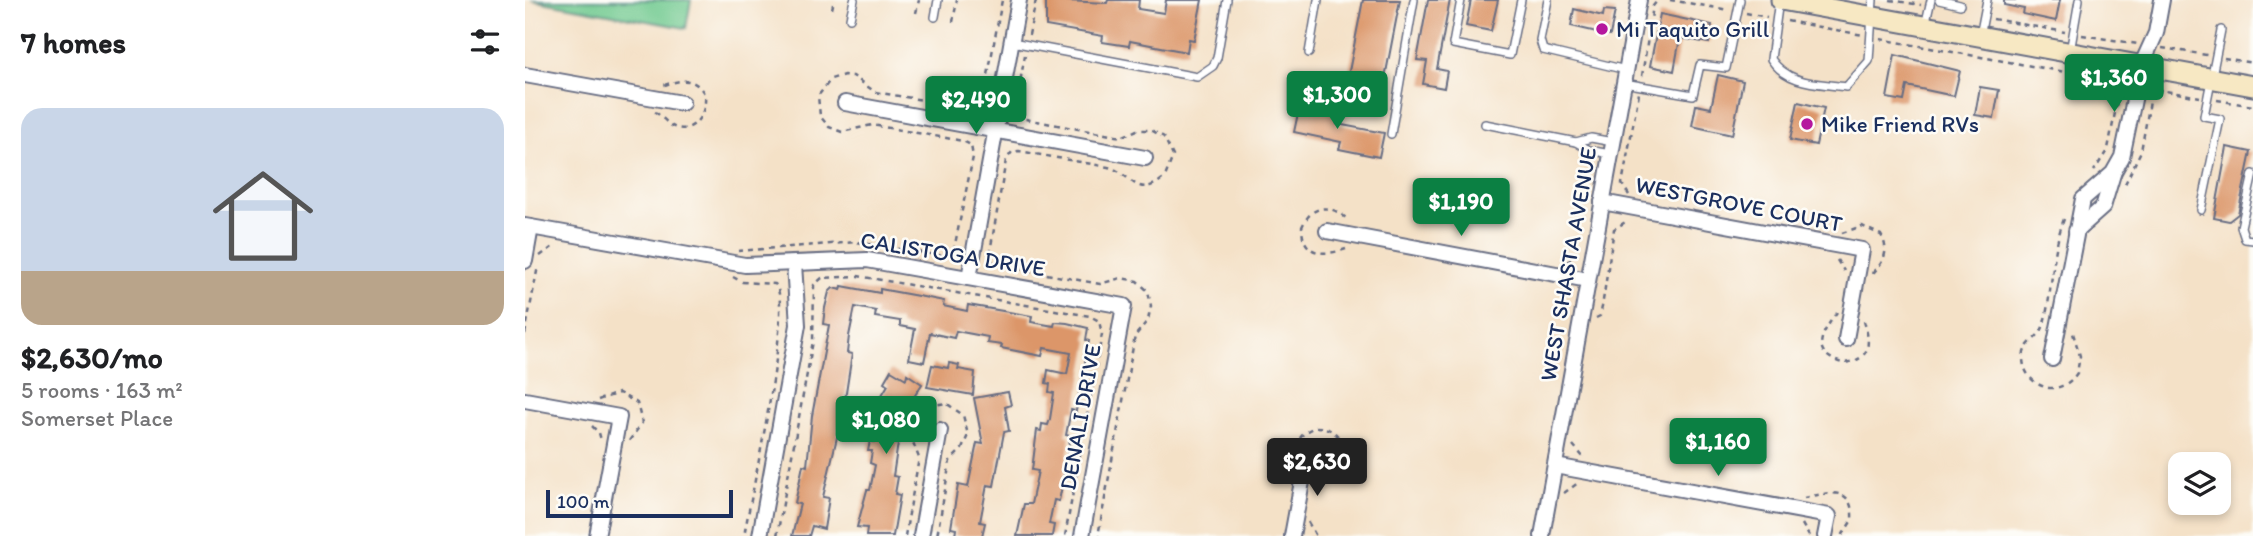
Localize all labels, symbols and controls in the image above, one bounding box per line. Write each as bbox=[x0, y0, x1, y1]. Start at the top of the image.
place label: Mi Taquito Grill bbox=[1616, 15, 1770, 43]
marker: Mi Taquito Grill bbox=[1594, 21, 1610, 37]
icon: filters bbox=[466, 23, 504, 61]
text: 7 homes bbox=[21, 24, 126, 61]
pin: $1,360 bbox=[2057, 54, 2171, 114]
text: $1,360 bbox=[2081, 63, 2147, 91]
pin: $1,300 bbox=[1280, 72, 1394, 131]
pin: $2,490 bbox=[919, 76, 1033, 136]
text: $1,300 bbox=[1303, 80, 1371, 108]
text: $2,490 bbox=[941, 85, 1011, 113]
place label: Mike Friend RVs bbox=[1821, 110, 1979, 138]
marker: Mike Friend RVs bbox=[1799, 116, 1815, 132]
street label: WEST SHASTA AVENUE bbox=[1534, 145, 1602, 383]
icon: home bbox=[200, 153, 326, 279]
street label: WESTGROVE COURT bbox=[1633, 170, 1845, 238]
pin: $1,190 bbox=[1404, 178, 1518, 238]
text: $1,190 bbox=[1429, 187, 1493, 215]
street label: CALISTOGA DRIVE bbox=[859, 226, 1048, 282]
text: $2,630/mo bbox=[21, 339, 163, 376]
street label: DENALI DRIVE bbox=[1053, 342, 1107, 492]
text: 5 rooms · 163 m² bbox=[21, 376, 183, 404]
pin: $1,080 bbox=[829, 396, 943, 456]
text: Somerset Place bbox=[21, 404, 173, 432]
text: $1,080 bbox=[852, 405, 920, 433]
pin: $1,160 bbox=[1661, 419, 1775, 478]
text: $1,160 bbox=[1686, 427, 1750, 455]
pin: $2,630 bbox=[1260, 438, 1374, 498]
text: $2,630 bbox=[1283, 447, 1351, 475]
map controls bbox=[2168, 452, 2231, 515]
button: layers bbox=[2168, 452, 2231, 515]
scale bar bbox=[546, 487, 733, 519]
text: 100 m bbox=[557, 490, 609, 513]

